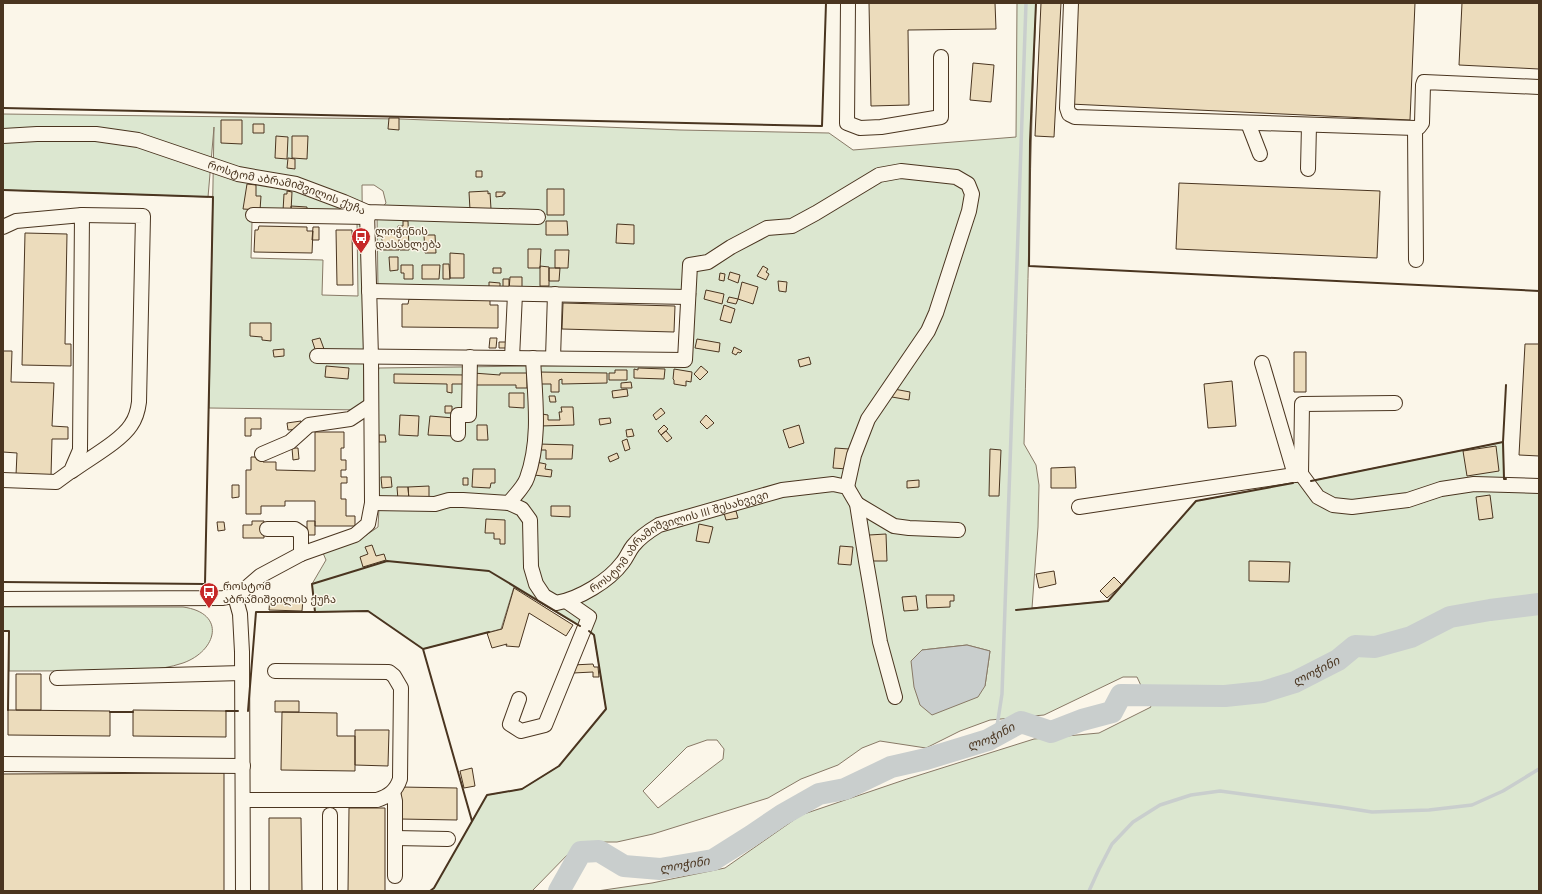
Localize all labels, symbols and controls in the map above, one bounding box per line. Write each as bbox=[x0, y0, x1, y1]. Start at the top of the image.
street label: როსტომ აბრამიშვილის ქუჩა bbox=[206, 157, 368, 218]
place label: ლოჭინის დასახლება bbox=[375, 224, 441, 251]
bus stop icon: ლოჭინის დასახლება bbox=[350, 226, 372, 254]
street label: როსტომ აბრამიშვილის III შესახვევი bbox=[587, 487, 770, 596]
place label: როსტომ აბრამიშვილის ქუჩა bbox=[223, 579, 336, 606]
bus stop icon: როსტომ აბრამიშვილის ქუჩა bbox=[198, 581, 220, 609]
water label: ლოჭინი bbox=[1290, 652, 1343, 689]
water label: ლოჭინი bbox=[965, 718, 1018, 753]
water label: ლოჭინი bbox=[658, 853, 712, 876]

